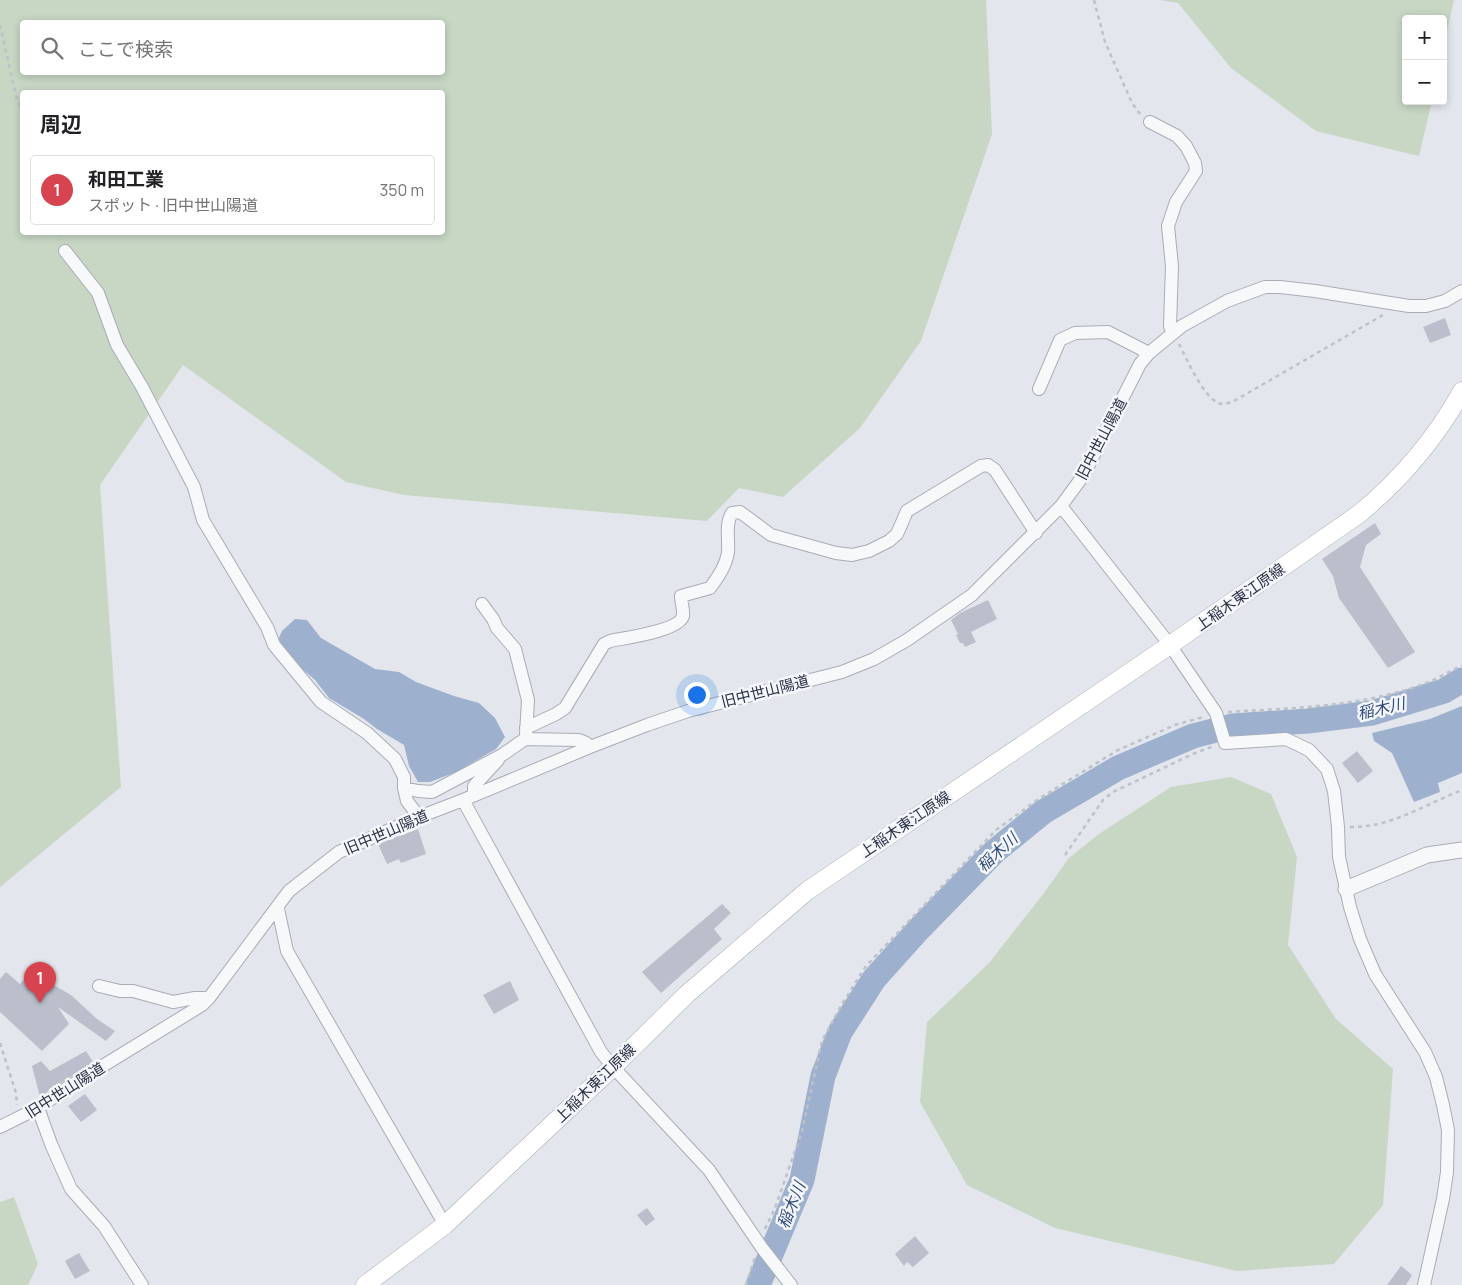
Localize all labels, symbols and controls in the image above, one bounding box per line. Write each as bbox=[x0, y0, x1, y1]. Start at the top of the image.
map controls bbox=[1402, 15, 1447, 105]
button: + bbox=[1402, 15, 1447, 60]
search box bbox=[20, 20, 445, 75]
icon: search bbox=[38, 34, 66, 62]
text: ここで検索 bbox=[78, 36, 173, 62]
button: − bbox=[1402, 60, 1447, 105]
text: 周辺 bbox=[40, 110, 82, 138]
text: 和田工業 bbox=[88, 166, 164, 192]
text: 1 bbox=[53, 179, 61, 201]
text: 350 m bbox=[379, 179, 424, 201]
text: スポット · 旧中世山陽道 bbox=[88, 194, 258, 216]
street label: 旧中世山陽道 bbox=[1071, 394, 1131, 484]
street label: 上稲木東江原線 bbox=[1191, 558, 1289, 636]
street label: 旧中世山陽道 bbox=[719, 670, 811, 712]
your location bbox=[684, 682, 710, 708]
water label: 稲木川 bbox=[1355, 691, 1409, 724]
street label: 上稲木東江原線 bbox=[856, 786, 954, 862]
street label: 旧中世山陽道 bbox=[340, 805, 432, 859]
water label: 稲木川 bbox=[972, 826, 1024, 876]
pin: 1 bbox=[24, 962, 56, 1003]
street label: 上稲木東江原線 bbox=[550, 1039, 640, 1127]
street label: 旧中世山陽道 bbox=[21, 1057, 109, 1123]
water label: 稲木川 bbox=[772, 1177, 811, 1231]

